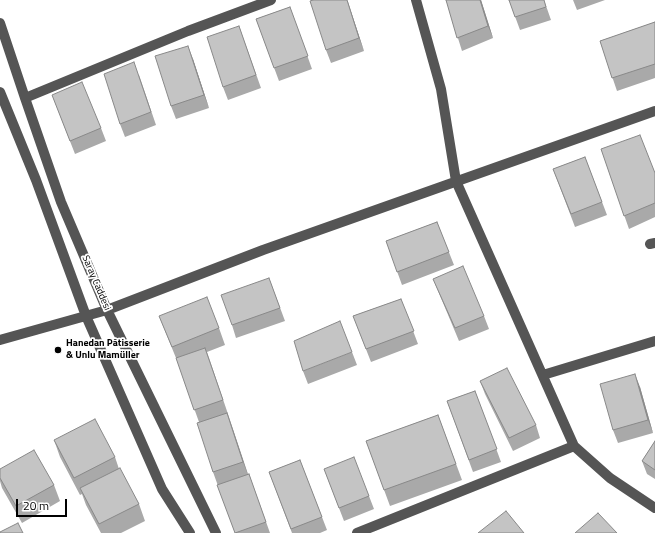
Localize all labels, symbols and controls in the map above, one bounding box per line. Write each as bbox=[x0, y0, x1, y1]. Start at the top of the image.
street label: Saray Caddesi bbox=[79, 254, 113, 312]
place label: Hanedan Pâtisserie & Unlu Mamüller bbox=[66, 338, 150, 362]
marker: Hanedan Pâtisserie & Unlu Mamüller bbox=[53, 345, 63, 355]
scale bar bbox=[18, 491, 69, 517]
text: 20 m bbox=[23, 496, 49, 515]

